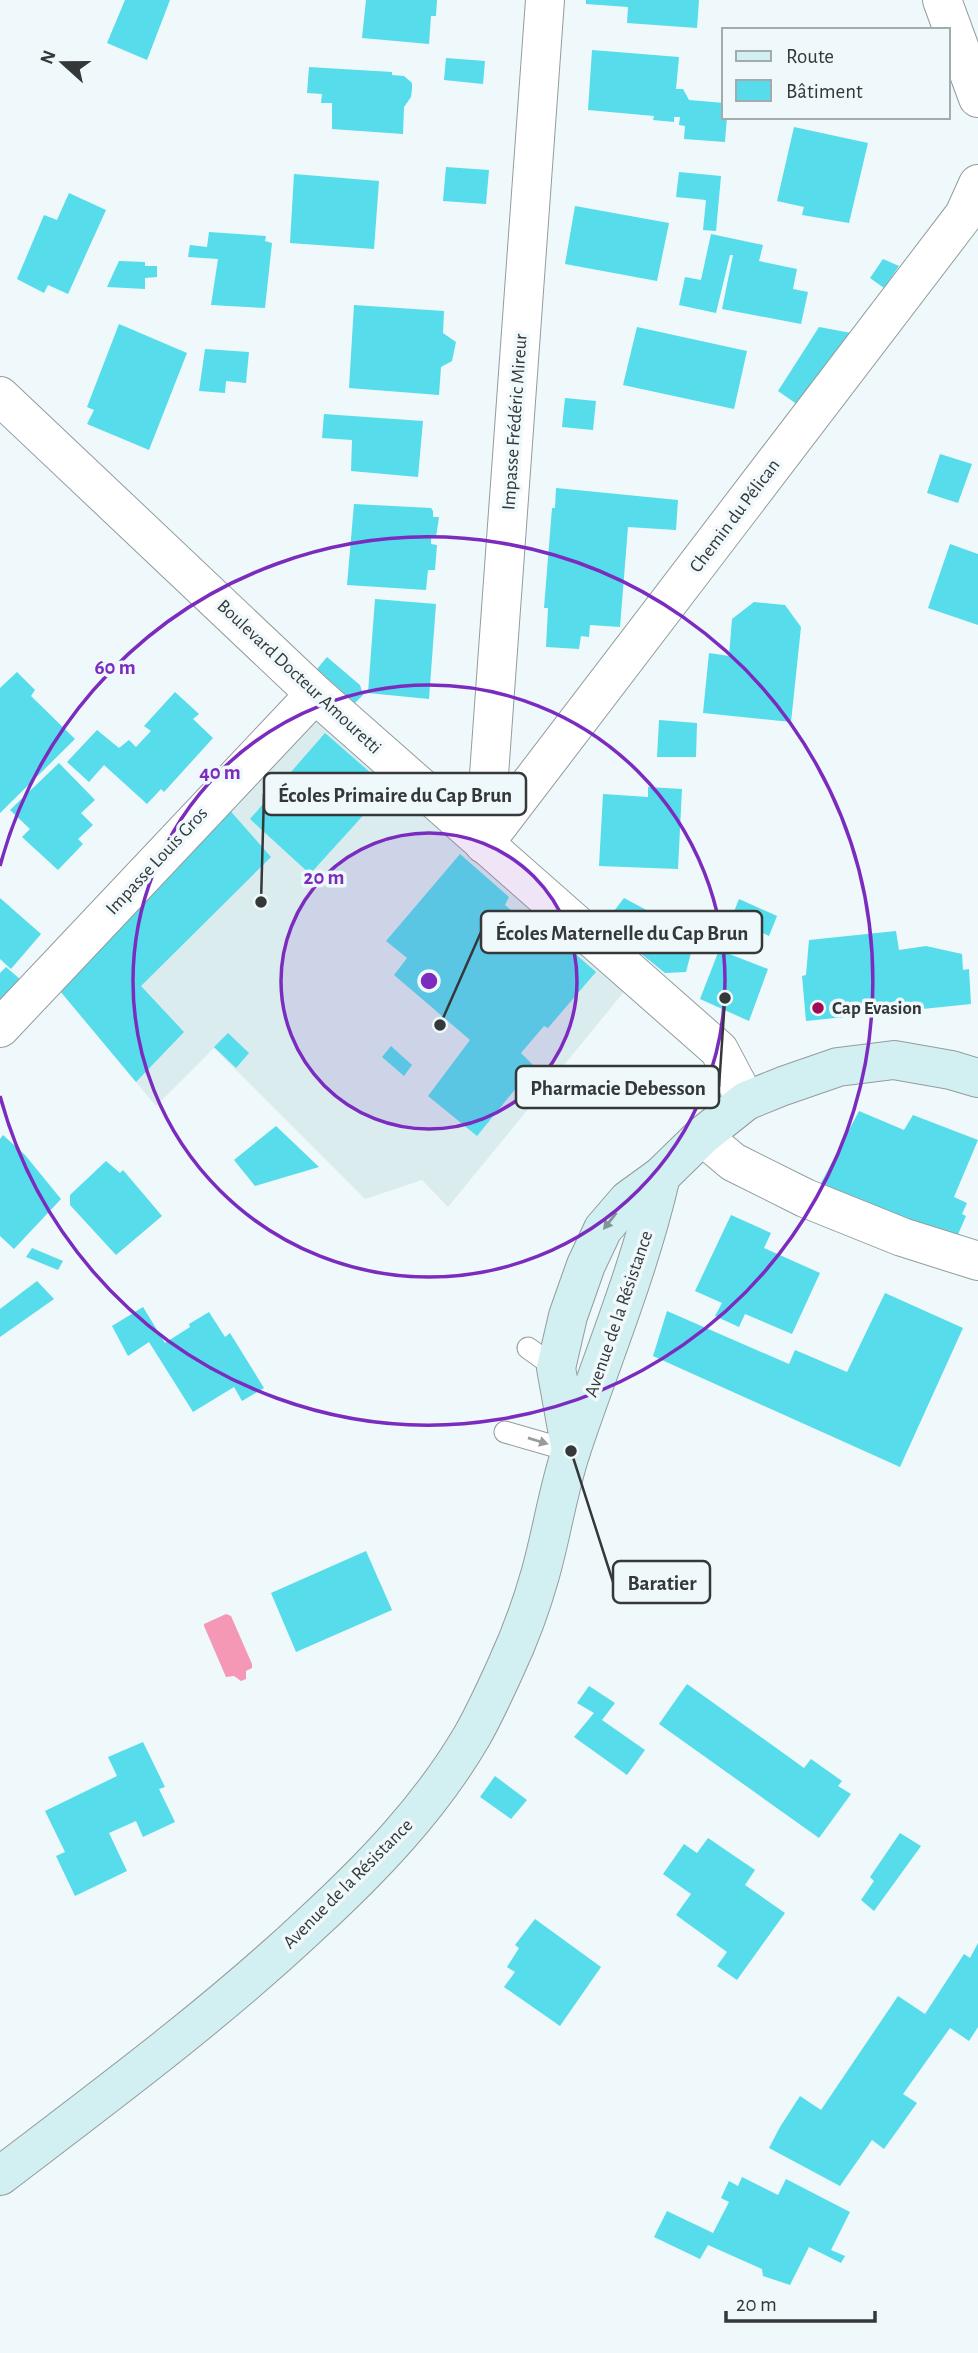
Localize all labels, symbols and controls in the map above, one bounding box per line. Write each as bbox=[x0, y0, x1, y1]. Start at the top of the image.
north arrow bbox=[28, 28, 98, 98]
legend bbox=[722, 28, 950, 119]
text: Route bbox=[786, 46, 834, 67]
text: N bbox=[37, 48, 60, 67]
text: Bâtiment bbox=[786, 81, 863, 102]
street label: Impasse Frédéric Mireur bbox=[499, 333, 531, 511]
street label: Chemin du Pélican bbox=[686, 456, 784, 576]
street label: Boulevard Docteur Amouretti bbox=[213, 596, 385, 758]
text: 60 m bbox=[94, 657, 136, 678]
text: 40 m bbox=[199, 762, 241, 783]
callout: Écoles Primaire du Cap Brun bbox=[264, 773, 526, 815]
text: Écoles Primaire du Cap Brun bbox=[278, 782, 512, 806]
street label: Impasse Louis Gros bbox=[103, 804, 211, 918]
text: 20 m bbox=[304, 867, 344, 888]
callout: Écoles Maternelle du Cap Brun bbox=[481, 911, 762, 953]
text: Écoles Maternelle du Cap Brun bbox=[496, 920, 748, 944]
centre of rings bbox=[417, 969, 441, 993]
place label: Cap Evasion bbox=[832, 999, 922, 1018]
marker: Cap Evasion bbox=[810, 1000, 826, 1016]
callout: Pharmacie Debesson bbox=[516, 1066, 719, 1108]
text: Pharmacie Debesson bbox=[530, 1078, 706, 1099]
one-way arrow bbox=[603, 1211, 618, 1229]
street label: Avenue de la Résistance bbox=[582, 1228, 656, 1400]
one-way arrow bbox=[528, 1436, 549, 1447]
callout: Baratier bbox=[613, 1561, 710, 1603]
text: Baratier bbox=[627, 1573, 697, 1594]
street label: Avenue de la Résistance bbox=[280, 1816, 416, 1952]
scale bar bbox=[726, 2280, 875, 2324]
text: 20 m bbox=[736, 2294, 777, 2315]

